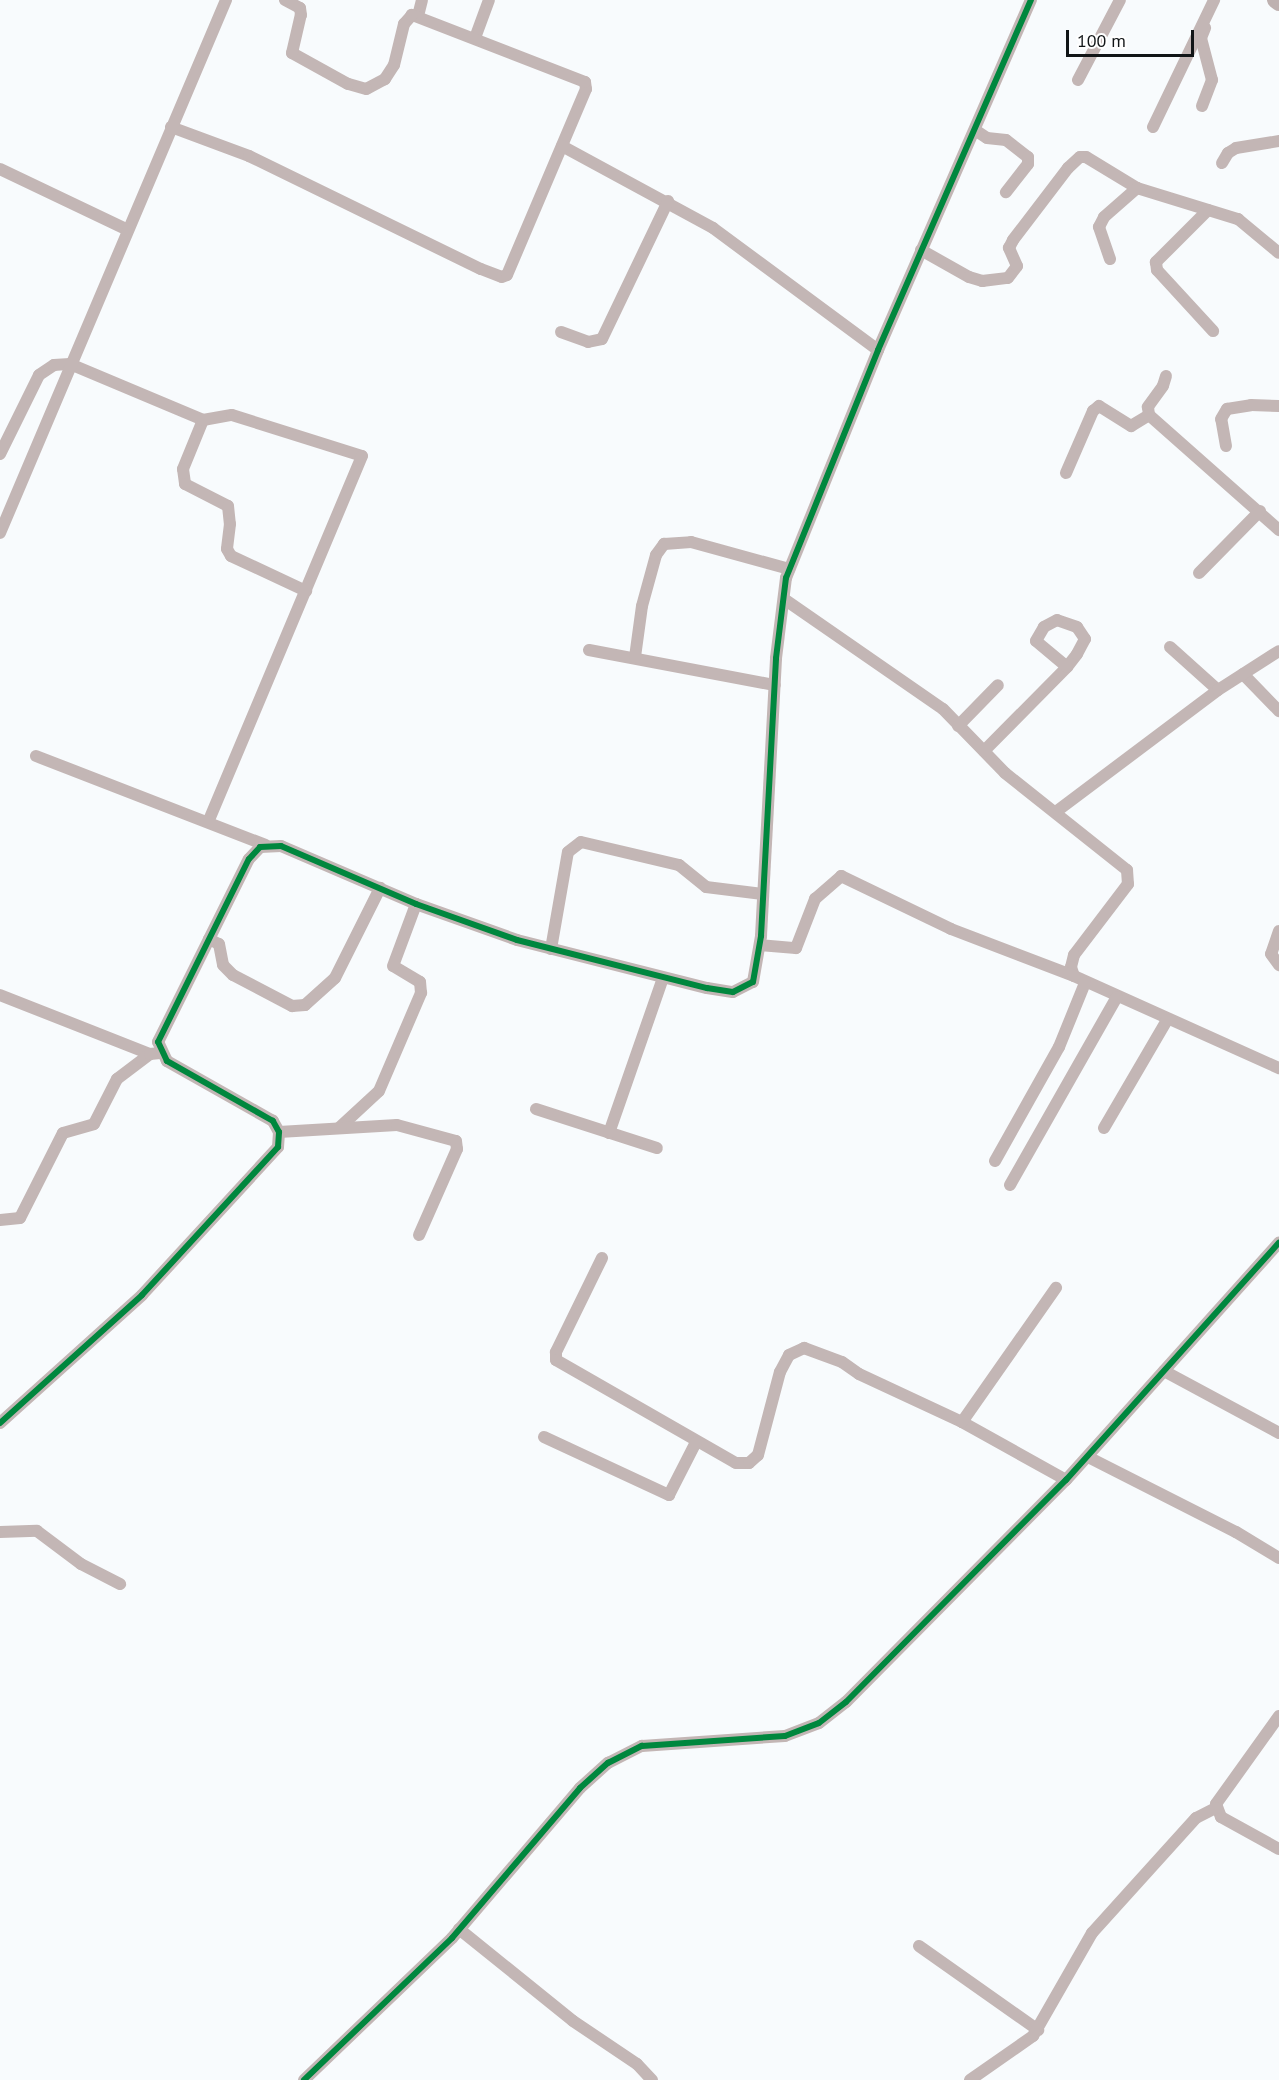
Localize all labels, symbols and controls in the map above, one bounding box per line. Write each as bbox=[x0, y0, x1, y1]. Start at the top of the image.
scale bar bbox=[1069, 18, 1196, 56]
text: 100 m bbox=[1077, 29, 1126, 52]

